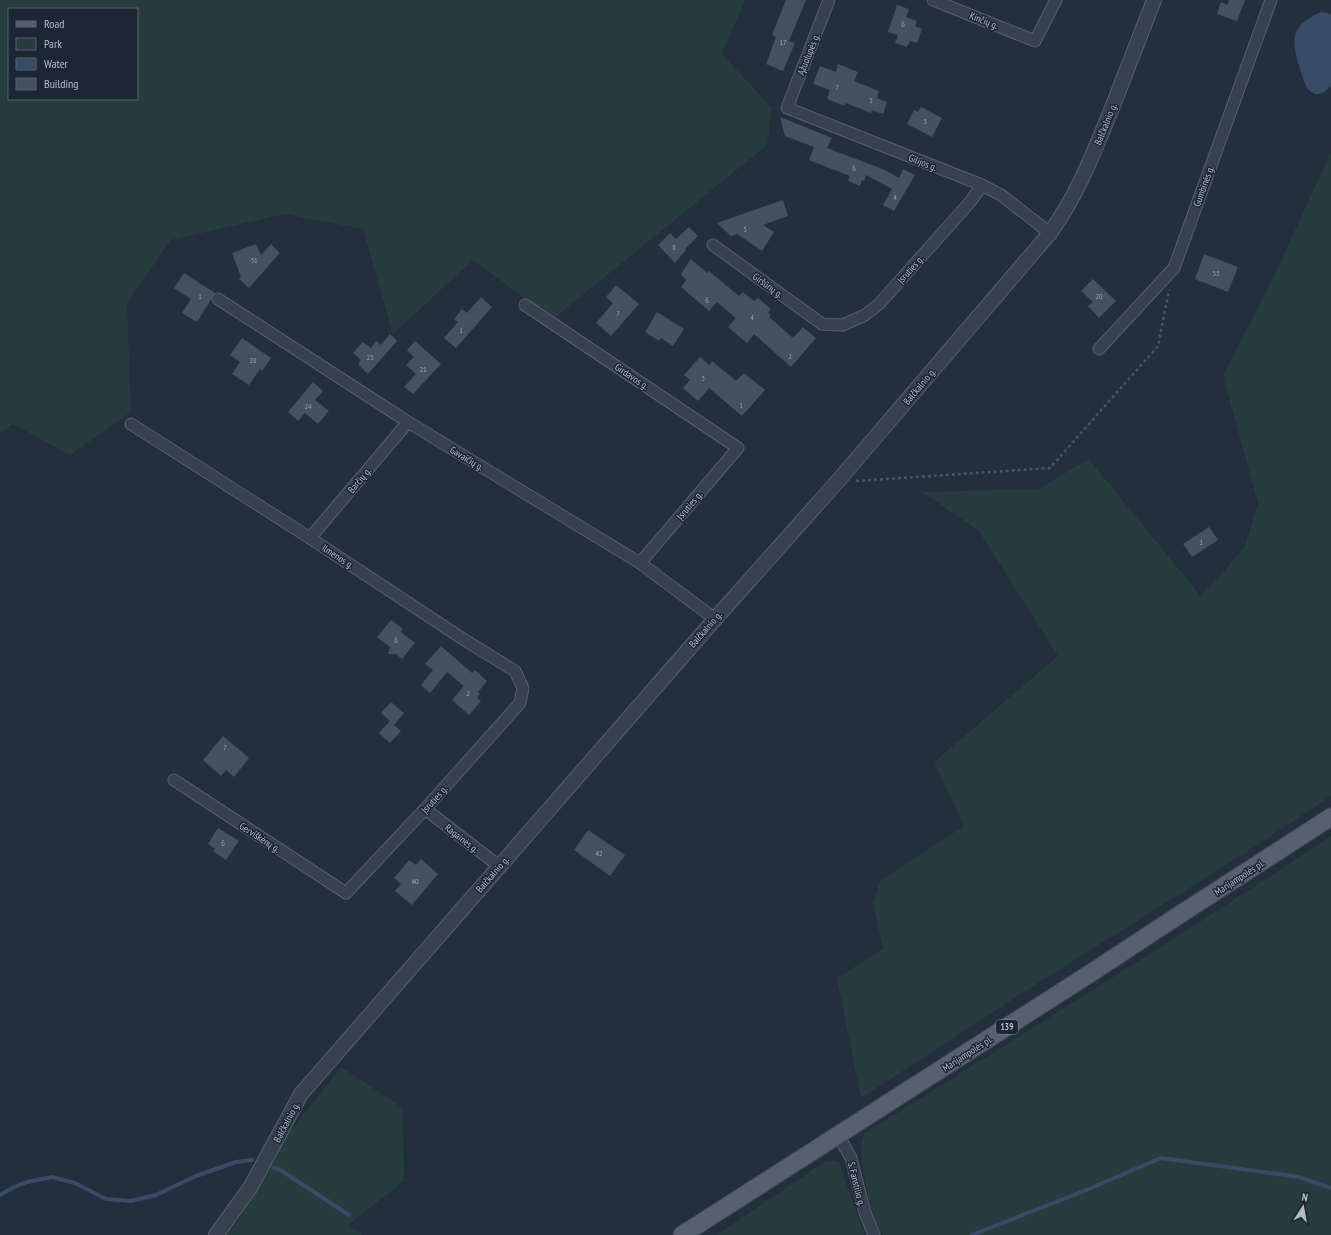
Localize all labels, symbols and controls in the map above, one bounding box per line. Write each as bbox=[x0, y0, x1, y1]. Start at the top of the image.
legend bbox=[8, 8, 138, 100]
street label: Kinčių g. bbox=[968, 9, 1000, 32]
text: Road bbox=[44, 16, 64, 31]
house number: 6 bbox=[901, 19, 905, 29]
street label: Ąžuolupės g. bbox=[794, 31, 823, 77]
text: Park bbox=[44, 36, 62, 51]
house number: 17 bbox=[779, 37, 787, 47]
text: Water bbox=[44, 56, 69, 71]
text: Building bbox=[44, 76, 79, 91]
house number: 7 bbox=[835, 82, 839, 92]
house number: 5 bbox=[869, 95, 873, 105]
street label: Balčkalnio g. bbox=[1091, 101, 1120, 147]
house number: 3 bbox=[923, 116, 927, 126]
street label: Gilijos g. bbox=[907, 151, 939, 174]
house number: 6 bbox=[852, 163, 856, 173]
street label: Gumbinės g. bbox=[1190, 164, 1217, 208]
house number: 4 bbox=[893, 192, 897, 202]
house number: 5 bbox=[743, 224, 747, 234]
house number: 8 bbox=[672, 242, 676, 252]
street label: Įsruties g. bbox=[894, 252, 927, 286]
house number: 31 bbox=[250, 255, 258, 265]
house number: 53 bbox=[1212, 268, 1220, 278]
street label: Giršūnų g. bbox=[750, 270, 786, 301]
house number: 1 bbox=[198, 291, 202, 301]
house number: 20 bbox=[1095, 291, 1103, 301]
house number: 6 bbox=[705, 295, 709, 305]
house number: 7 bbox=[616, 308, 620, 318]
house number: 4 bbox=[750, 312, 754, 322]
house number: 1 bbox=[459, 325, 463, 335]
house number: 2 bbox=[788, 351, 792, 361]
house number: 23 bbox=[366, 352, 374, 362]
house number: 28 bbox=[249, 355, 257, 365]
street label: Girdavos g. bbox=[612, 360, 651, 393]
house number: 21 bbox=[419, 364, 427, 374]
street label: Balčkalnio g. bbox=[900, 365, 939, 407]
house number: 3 bbox=[701, 373, 705, 383]
house number: 1 bbox=[739, 400, 743, 410]
house number: 24 bbox=[304, 401, 312, 411]
street label: Gavaičių g. bbox=[447, 443, 486, 474]
street label: Barčių g. bbox=[345, 465, 374, 496]
street label: Įsruties g. bbox=[674, 488, 705, 522]
house number: 1 bbox=[1199, 537, 1203, 547]
street label: Ilmenos g. bbox=[319, 541, 356, 572]
street label: Balčkalnio g. bbox=[686, 608, 725, 650]
house number: 6 bbox=[394, 635, 398, 645]
house number: 2 bbox=[466, 688, 470, 698]
house number: 7 bbox=[223, 742, 227, 752]
street label: Įsruties g. bbox=[418, 782, 451, 816]
street label: Gerviškėnų g. bbox=[237, 819, 283, 856]
street label: Ragainės g. bbox=[442, 821, 481, 856]
house number: 6 bbox=[221, 838, 225, 848]
house number: 42 bbox=[595, 848, 603, 858]
street label: Balčkalnio g. bbox=[473, 853, 512, 895]
street label: Marijampolės pl. bbox=[1212, 856, 1267, 898]
house number: 40 bbox=[411, 876, 419, 886]
road number: 139 bbox=[996, 1020, 1018, 1034]
street label: Marijampolės pl. bbox=[940, 1032, 995, 1074]
street label: Balčkalnio g. bbox=[270, 1100, 303, 1145]
street label: S. Fanstilio g. bbox=[845, 1161, 868, 1208]
north arrow bbox=[1283, 1187, 1323, 1227]
text: N bbox=[1301, 1190, 1309, 1205]

